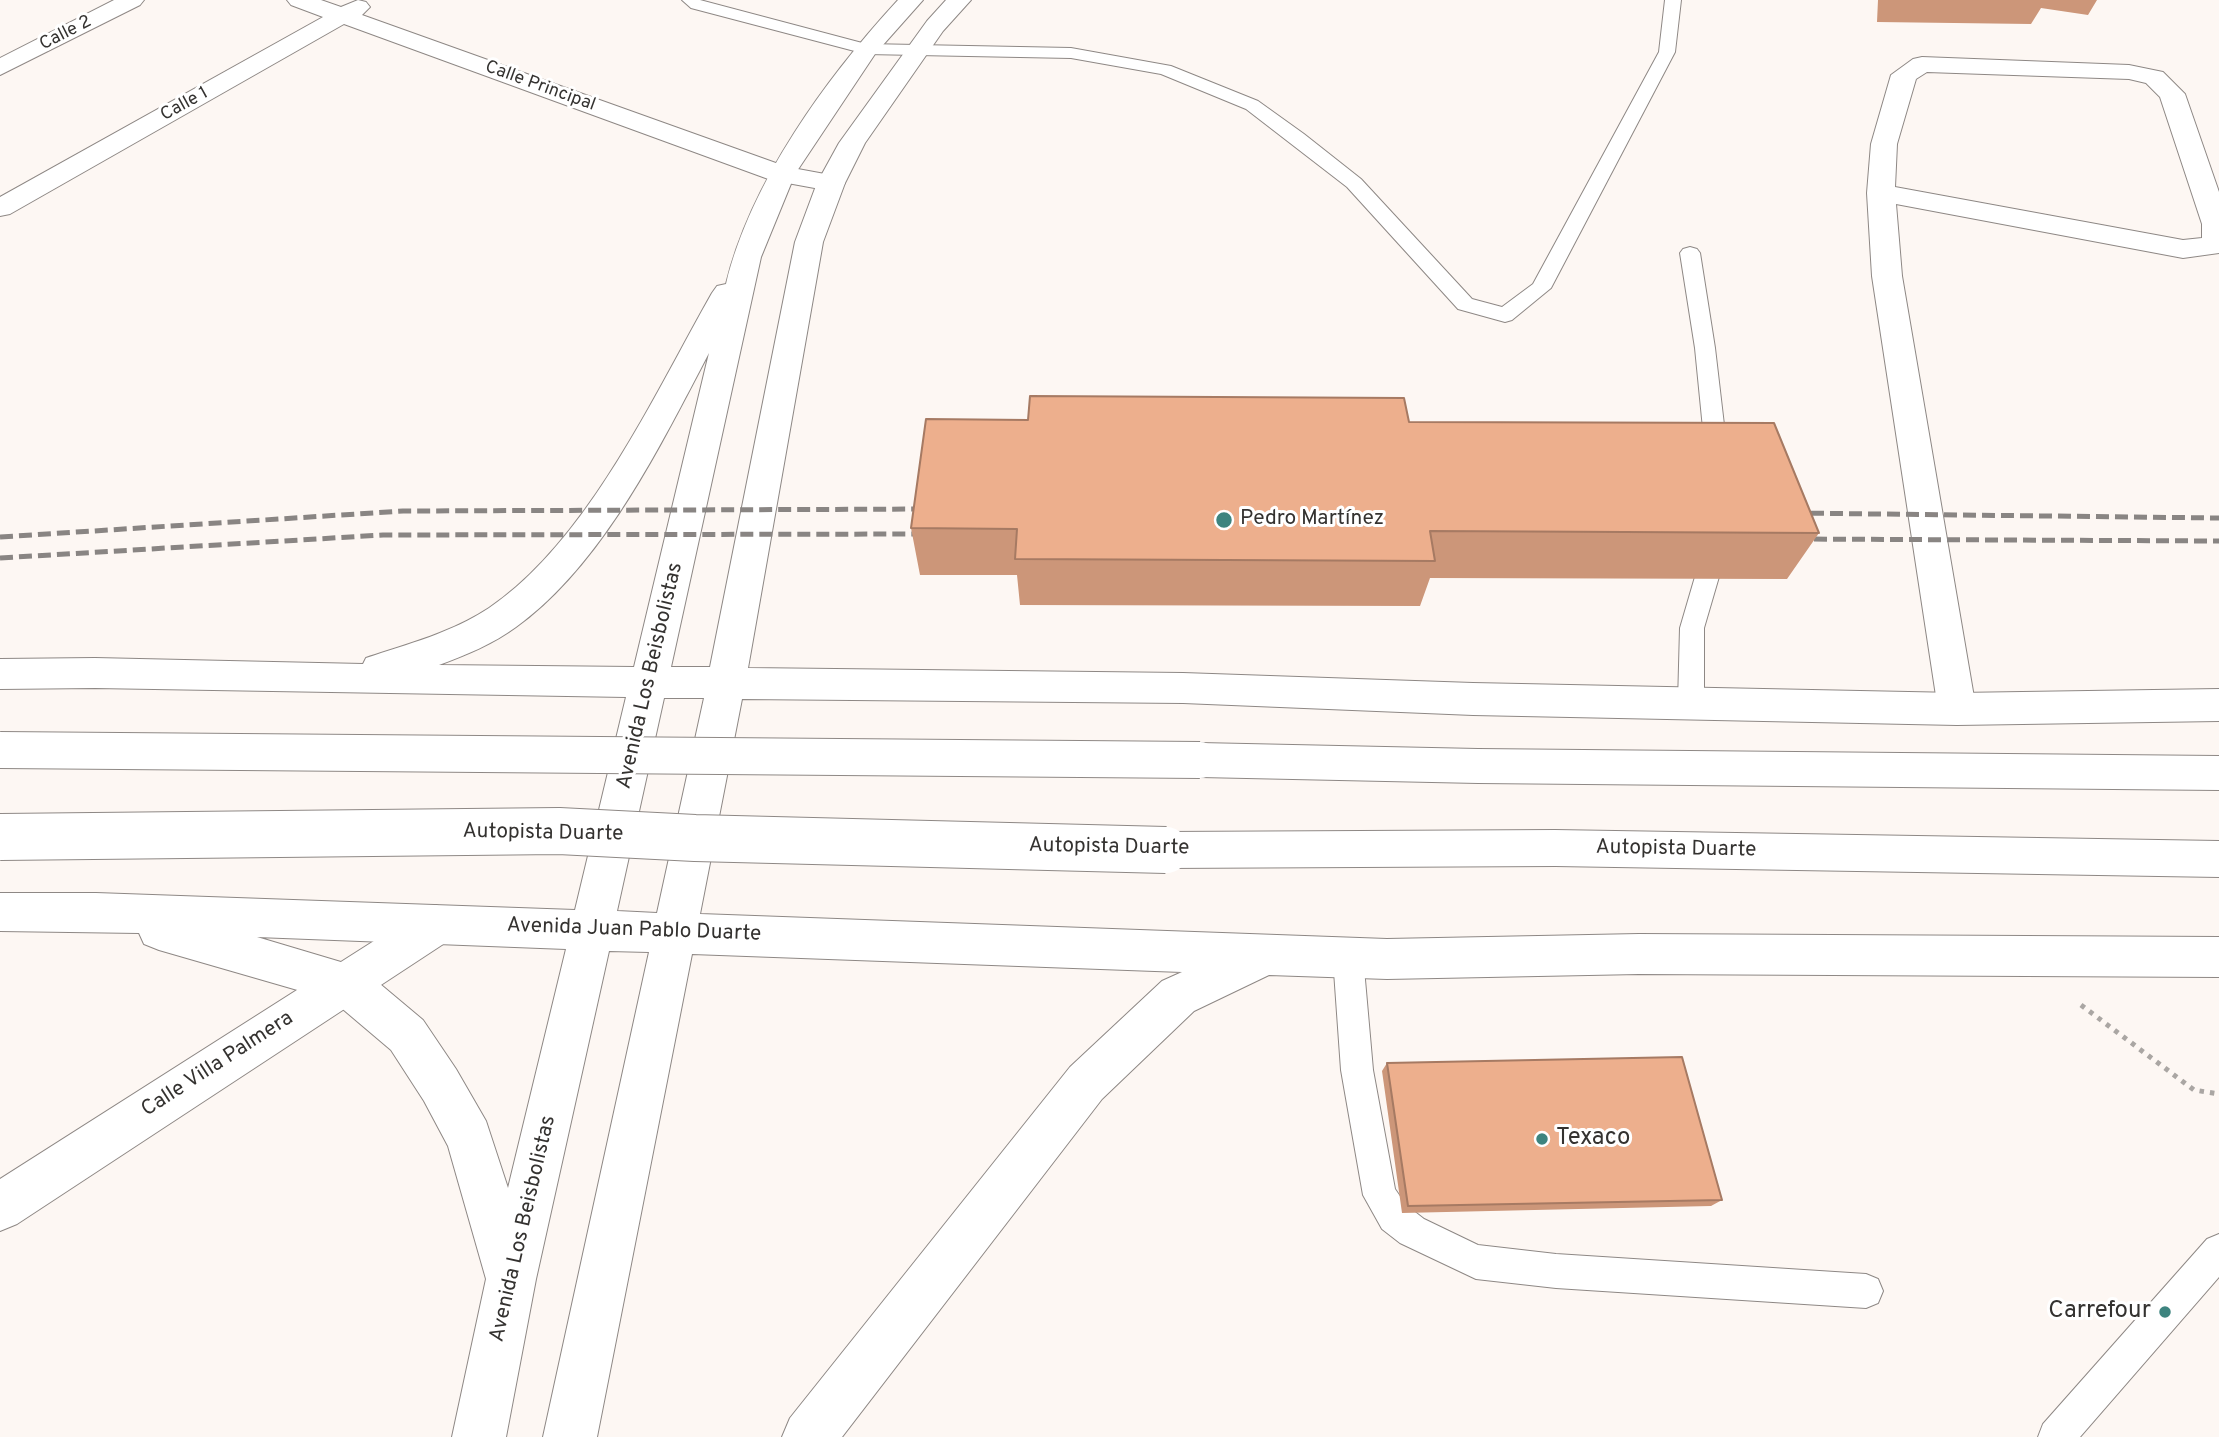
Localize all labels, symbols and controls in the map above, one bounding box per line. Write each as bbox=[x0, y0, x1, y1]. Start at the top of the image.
street label: Calle 2 bbox=[36, 12, 96, 56]
street label: Calle Principal bbox=[482, 57, 598, 117]
street label: Calle 1 bbox=[157, 83, 213, 127]
place label: Pedro Martínez bbox=[1240, 507, 1384, 533]
marker: Pedro Martínez bbox=[1214, 510, 1234, 530]
street label: Avenida Los Beisbolistas bbox=[613, 560, 689, 792]
street label: Autopista Duarte bbox=[462, 820, 624, 848]
street label: Autopista Duarte bbox=[1028, 834, 1190, 862]
street label: Autopista Duarte bbox=[1595, 836, 1757, 864]
street label: Avenida Juan Pablo Duarte bbox=[506, 914, 762, 948]
street label: Calle Villa Palmera bbox=[137, 1007, 299, 1123]
street label: Avenida Los Beisbolistas bbox=[486, 1113, 562, 1345]
place label: Texaco bbox=[1556, 1125, 1630, 1153]
marker: Texaco bbox=[1534, 1131, 1550, 1147]
place label: Carrefour bbox=[2048, 1298, 2151, 1326]
marker: Carrefour bbox=[2157, 1304, 2173, 1320]

